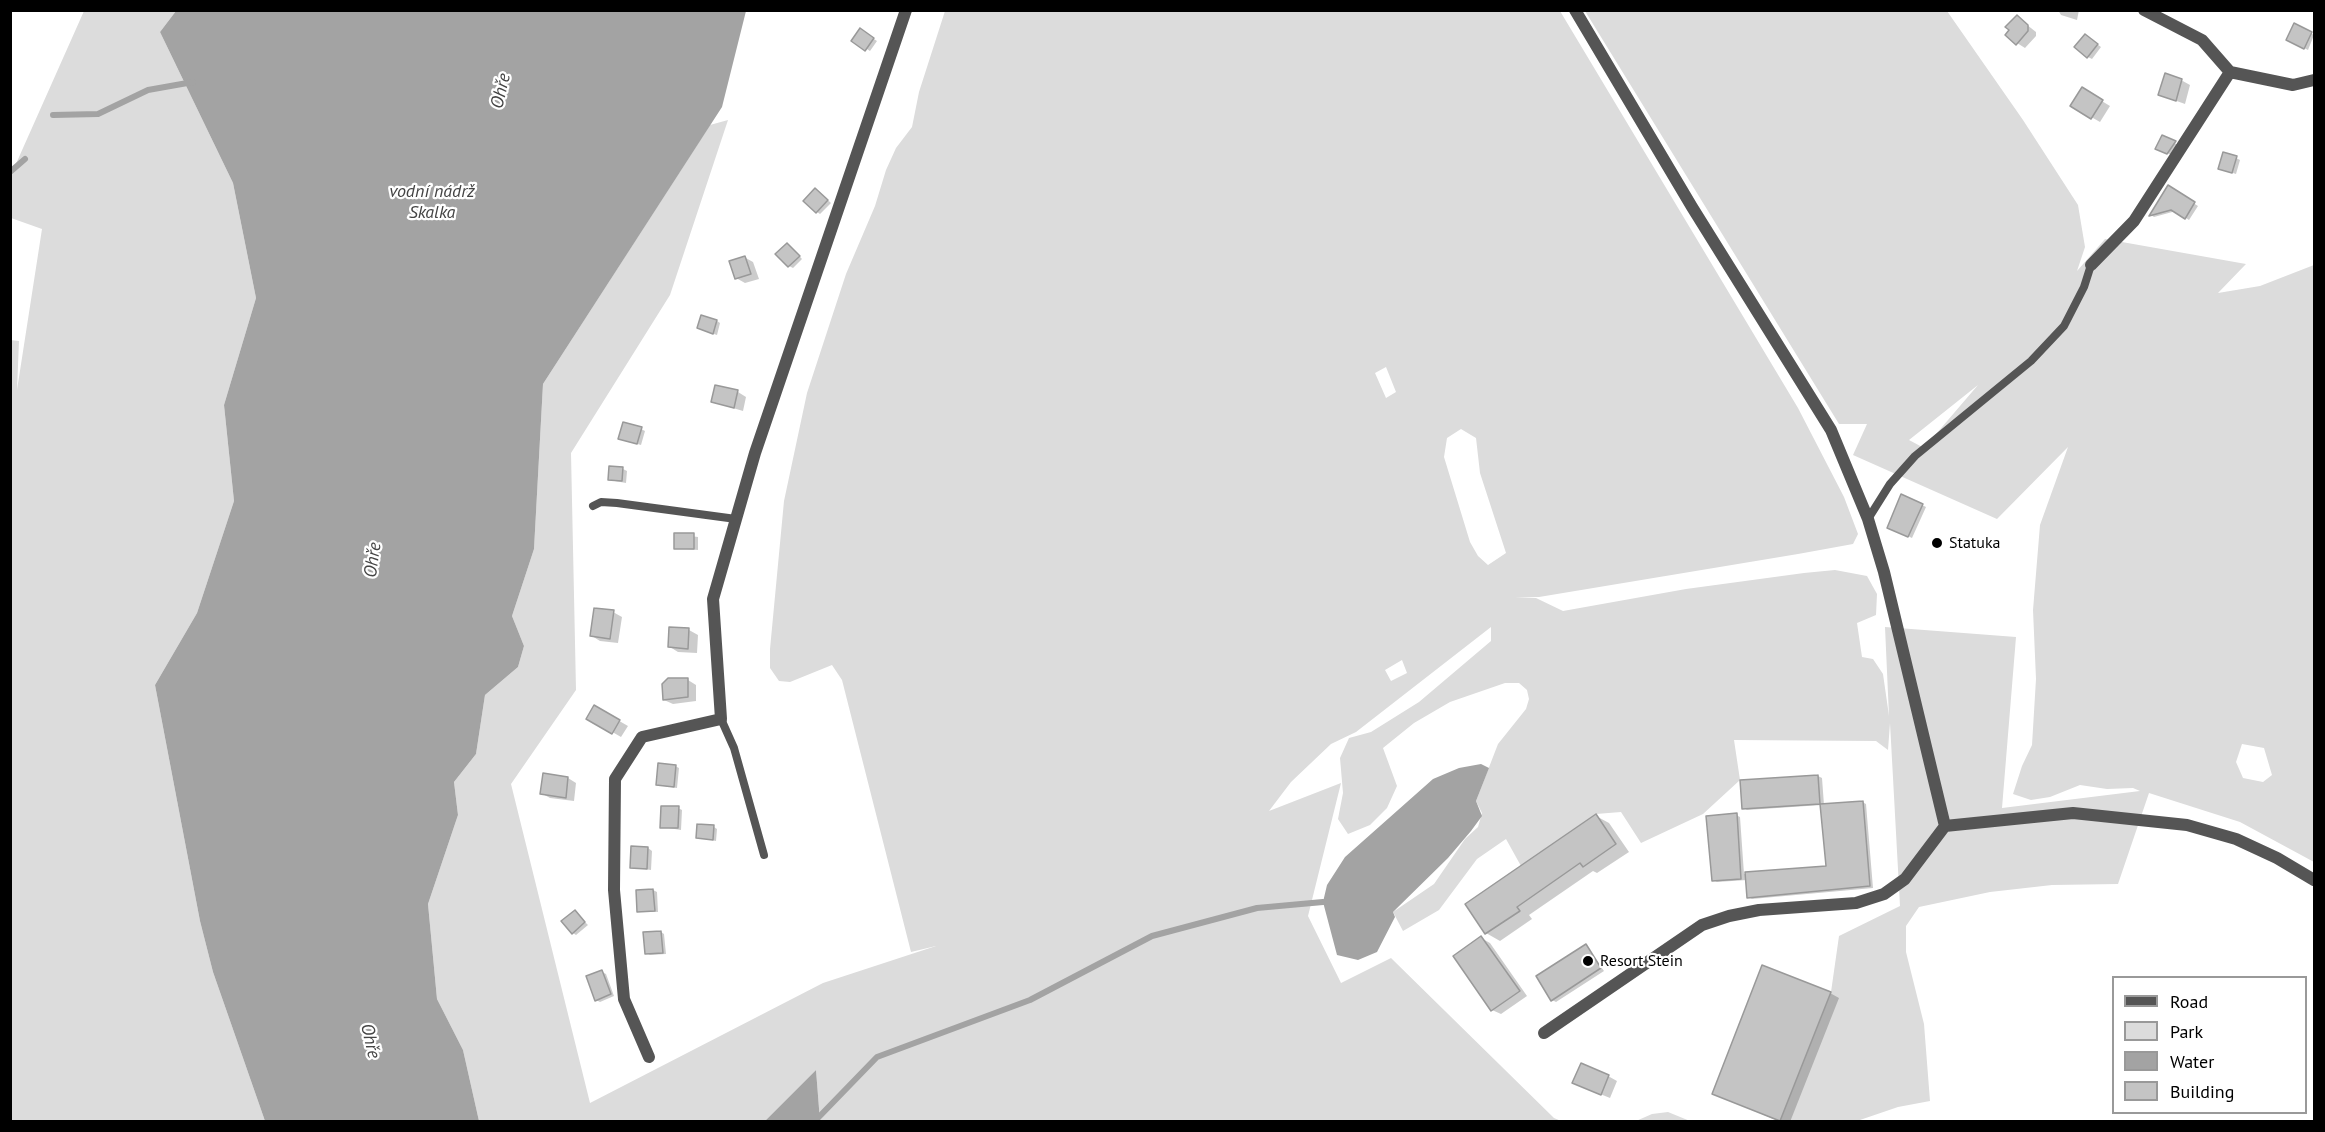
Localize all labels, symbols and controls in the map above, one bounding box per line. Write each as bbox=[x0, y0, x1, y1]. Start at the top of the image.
water label: Ohře bbox=[486, 71, 516, 111]
water label: vodní nádrž Skalka bbox=[389, 181, 475, 224]
place label: Statuka bbox=[1949, 533, 2001, 553]
marker: Statuka bbox=[1930, 536, 1944, 550]
water label: Ohře bbox=[360, 541, 386, 579]
place label: Resort Stein bbox=[1600, 951, 1683, 971]
marker: Resort Stein bbox=[1581, 954, 1595, 968]
legend bbox=[2112, 976, 2307, 1114]
text: Road bbox=[2170, 990, 2208, 1013]
text: Park bbox=[2170, 1020, 2203, 1043]
water label: Ohře bbox=[355, 1021, 385, 1061]
text: Water bbox=[2170, 1050, 2214, 1073]
text: Building bbox=[2170, 1080, 2234, 1103]

